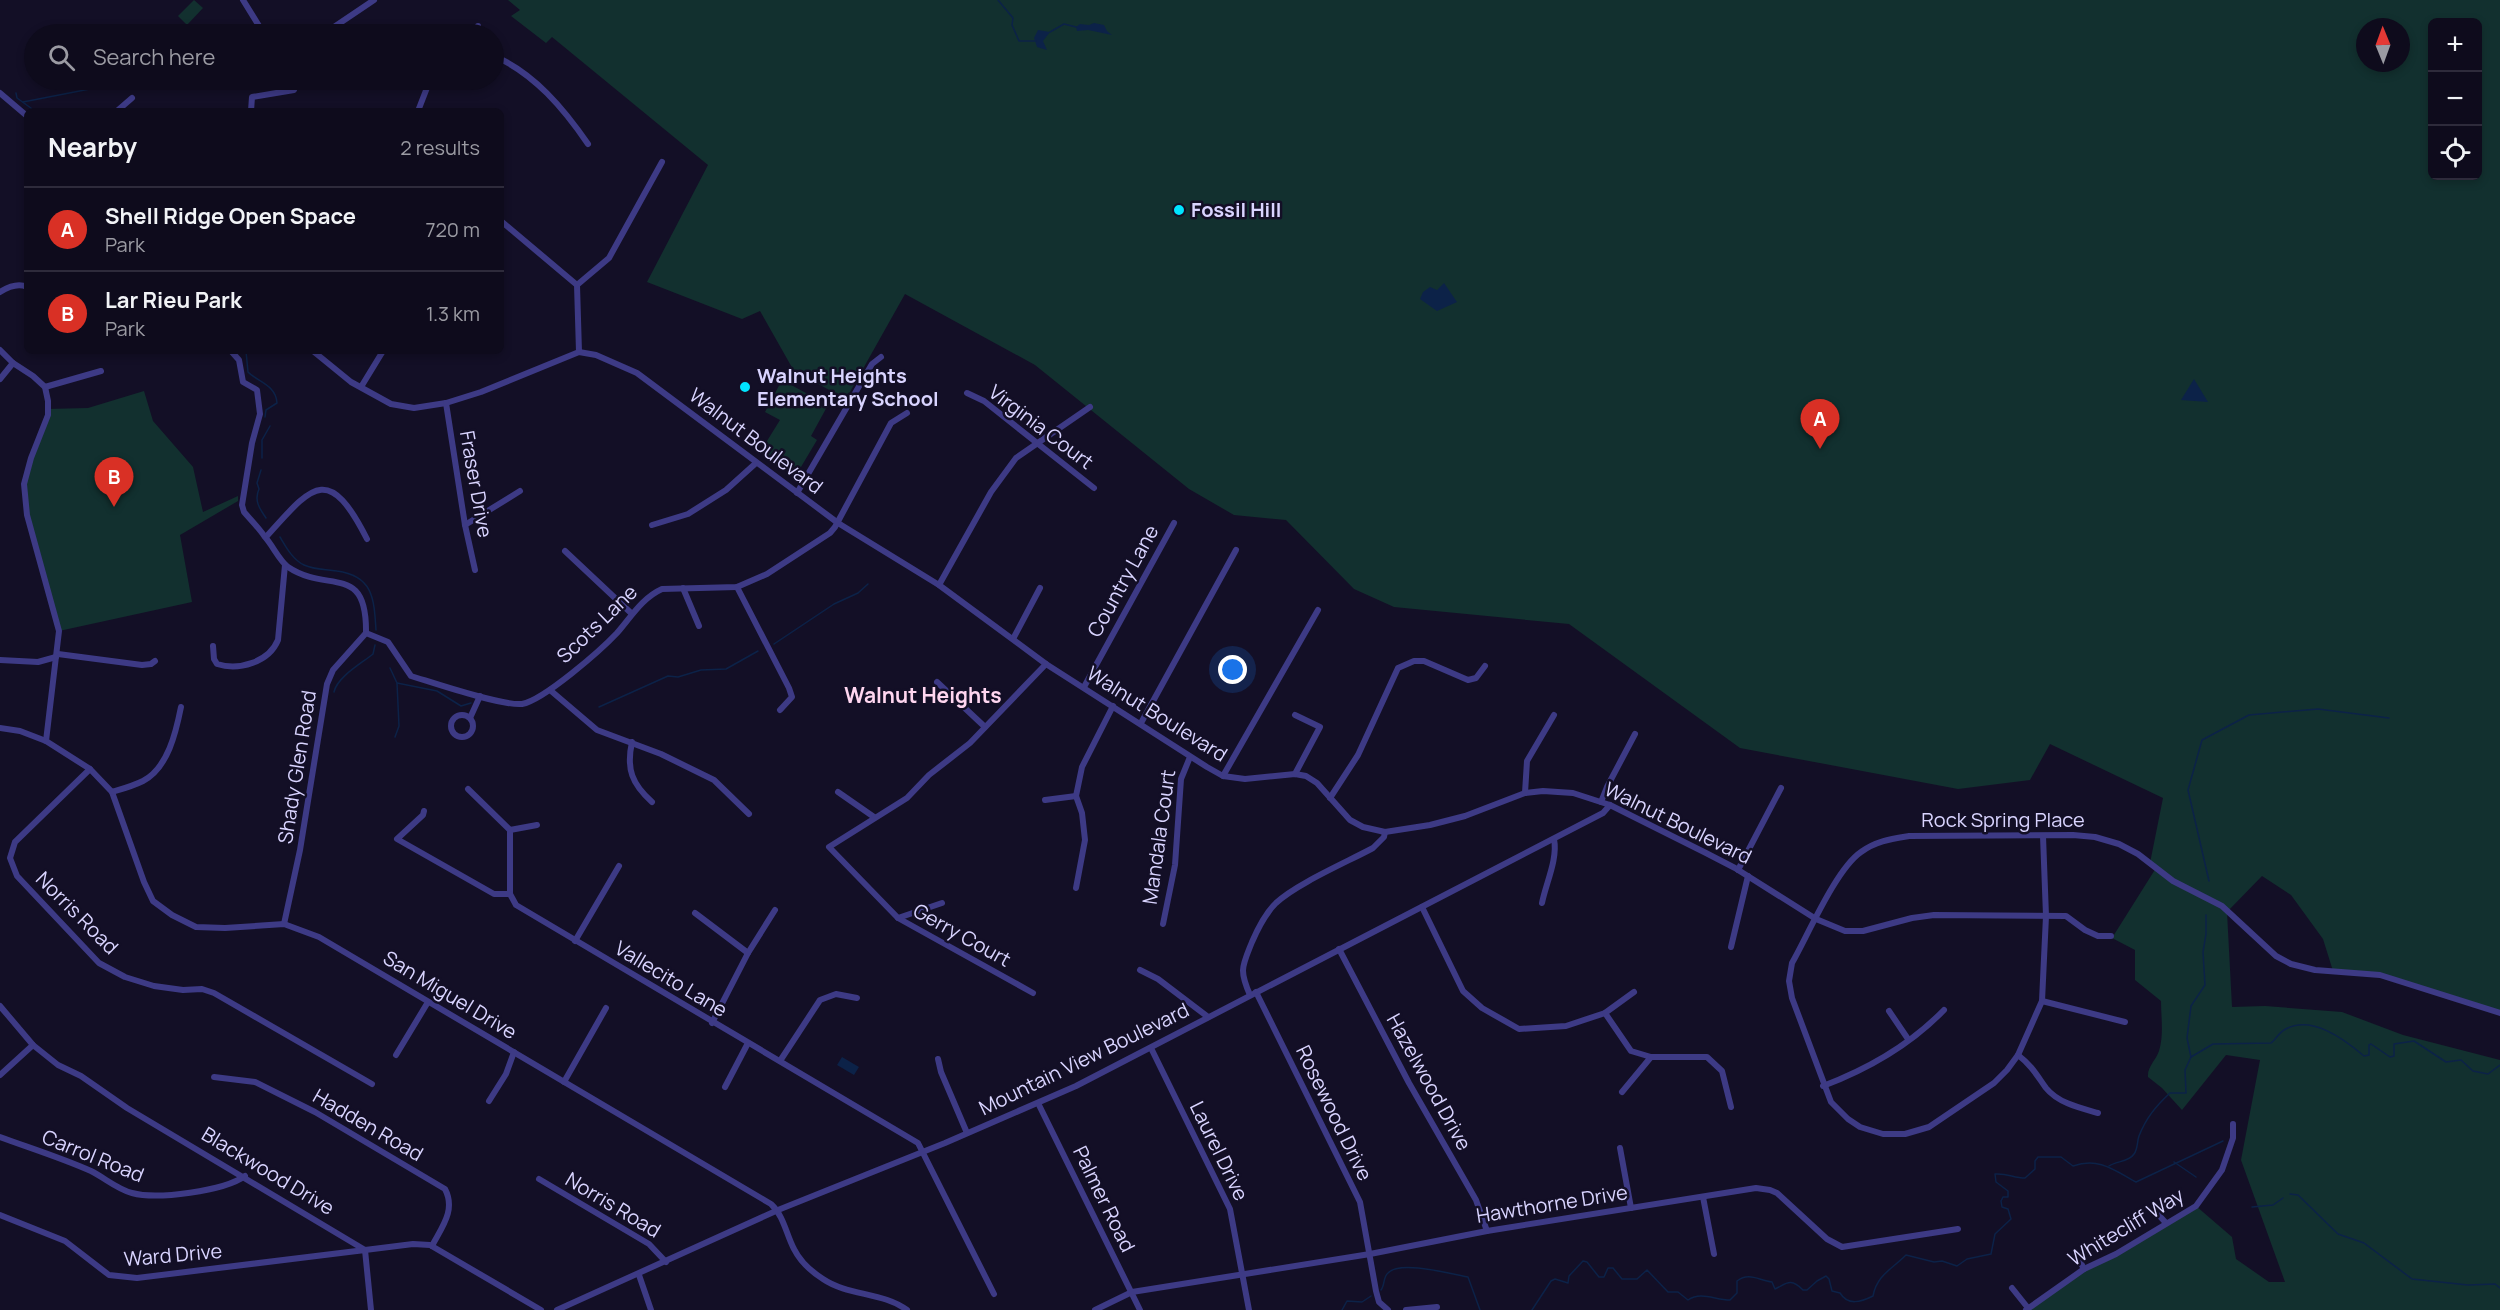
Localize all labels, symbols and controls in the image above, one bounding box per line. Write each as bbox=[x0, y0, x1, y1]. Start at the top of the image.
north arrow bbox=[2356, 18, 2410, 72]
map controls bbox=[2428, 18, 2482, 180]
button: + bbox=[2428, 18, 2482, 72]
search box bbox=[24, 24, 504, 90]
icon: search bbox=[45, 41, 78, 74]
text: Search here bbox=[93, 42, 215, 72]
button: − bbox=[2428, 72, 2482, 126]
button: locate bbox=[2428, 126, 2482, 180]
text: Nearby bbox=[48, 129, 137, 165]
text: 2 results bbox=[400, 134, 480, 161]
place label: Fossil Hill bbox=[1191, 196, 1281, 223]
text: Shell Ridge Open Space bbox=[105, 201, 356, 231]
marker: Fossil Hill bbox=[1172, 203, 1186, 217]
text: A bbox=[61, 216, 74, 243]
text: 720 m bbox=[425, 216, 480, 243]
text: Park bbox=[105, 231, 145, 258]
text: Lar Rieu Park bbox=[105, 285, 242, 315]
text: B bbox=[61, 300, 74, 327]
text: 1.3 km bbox=[426, 300, 480, 327]
text: Park bbox=[105, 315, 145, 342]
place label: Walnut Heights Elementary School bbox=[757, 362, 939, 412]
street label: Virginia Court bbox=[983, 378, 1099, 475]
marker: Walnut Heights Elementary School bbox=[738, 380, 752, 394]
street label: Walnut Boulevard bbox=[684, 381, 829, 500]
pin: A bbox=[1800, 400, 1840, 449]
street label: Fraser Drive bbox=[454, 428, 499, 540]
pin: B bbox=[94, 458, 134, 507]
street label: Country Lane bbox=[1081, 520, 1165, 642]
street label: Scots Lane bbox=[550, 578, 643, 669]
your location bbox=[1218, 655, 1247, 684]
street label: Walnut Boulevard bbox=[1082, 660, 1233, 768]
district label: Walnut Heights bbox=[844, 681, 1002, 709]
street label: Shady Glen Road bbox=[271, 688, 322, 846]
street label: Mandala Court bbox=[1136, 768, 1181, 906]
street label: Walnut Boulevard bbox=[1600, 775, 1756, 870]
street label: Rock Spring Place bbox=[1921, 806, 2085, 833]
street label: Norris Road bbox=[30, 865, 125, 960]
street label: Gerry Court bbox=[909, 897, 1016, 973]
street label: Vallecito Lane bbox=[610, 934, 733, 1023]
street label: San Miguel Drive bbox=[378, 944, 522, 1045]
street label: Mountain View Boulevard bbox=[974, 996, 1193, 1121]
street label: Hazelwood Drive bbox=[1381, 1009, 1478, 1155]
street label: Rosewood Drive bbox=[1290, 1041, 1379, 1185]
street label: Hadden Road bbox=[308, 1082, 428, 1167]
street label: Laurel Drive bbox=[1184, 1097, 1255, 1205]
street label: Blackwood Drive bbox=[197, 1120, 340, 1221]
street label: Carrol Road bbox=[38, 1123, 148, 1188]
street label: Palmer Road bbox=[1067, 1141, 1142, 1256]
street label: Norris Road bbox=[561, 1166, 666, 1244]
street label: Hawthorne Drive bbox=[1474, 1178, 1630, 1229]
street label: Whitecliff Way bbox=[2063, 1181, 2189, 1272]
street label: Ward Drive bbox=[123, 1237, 223, 1272]

